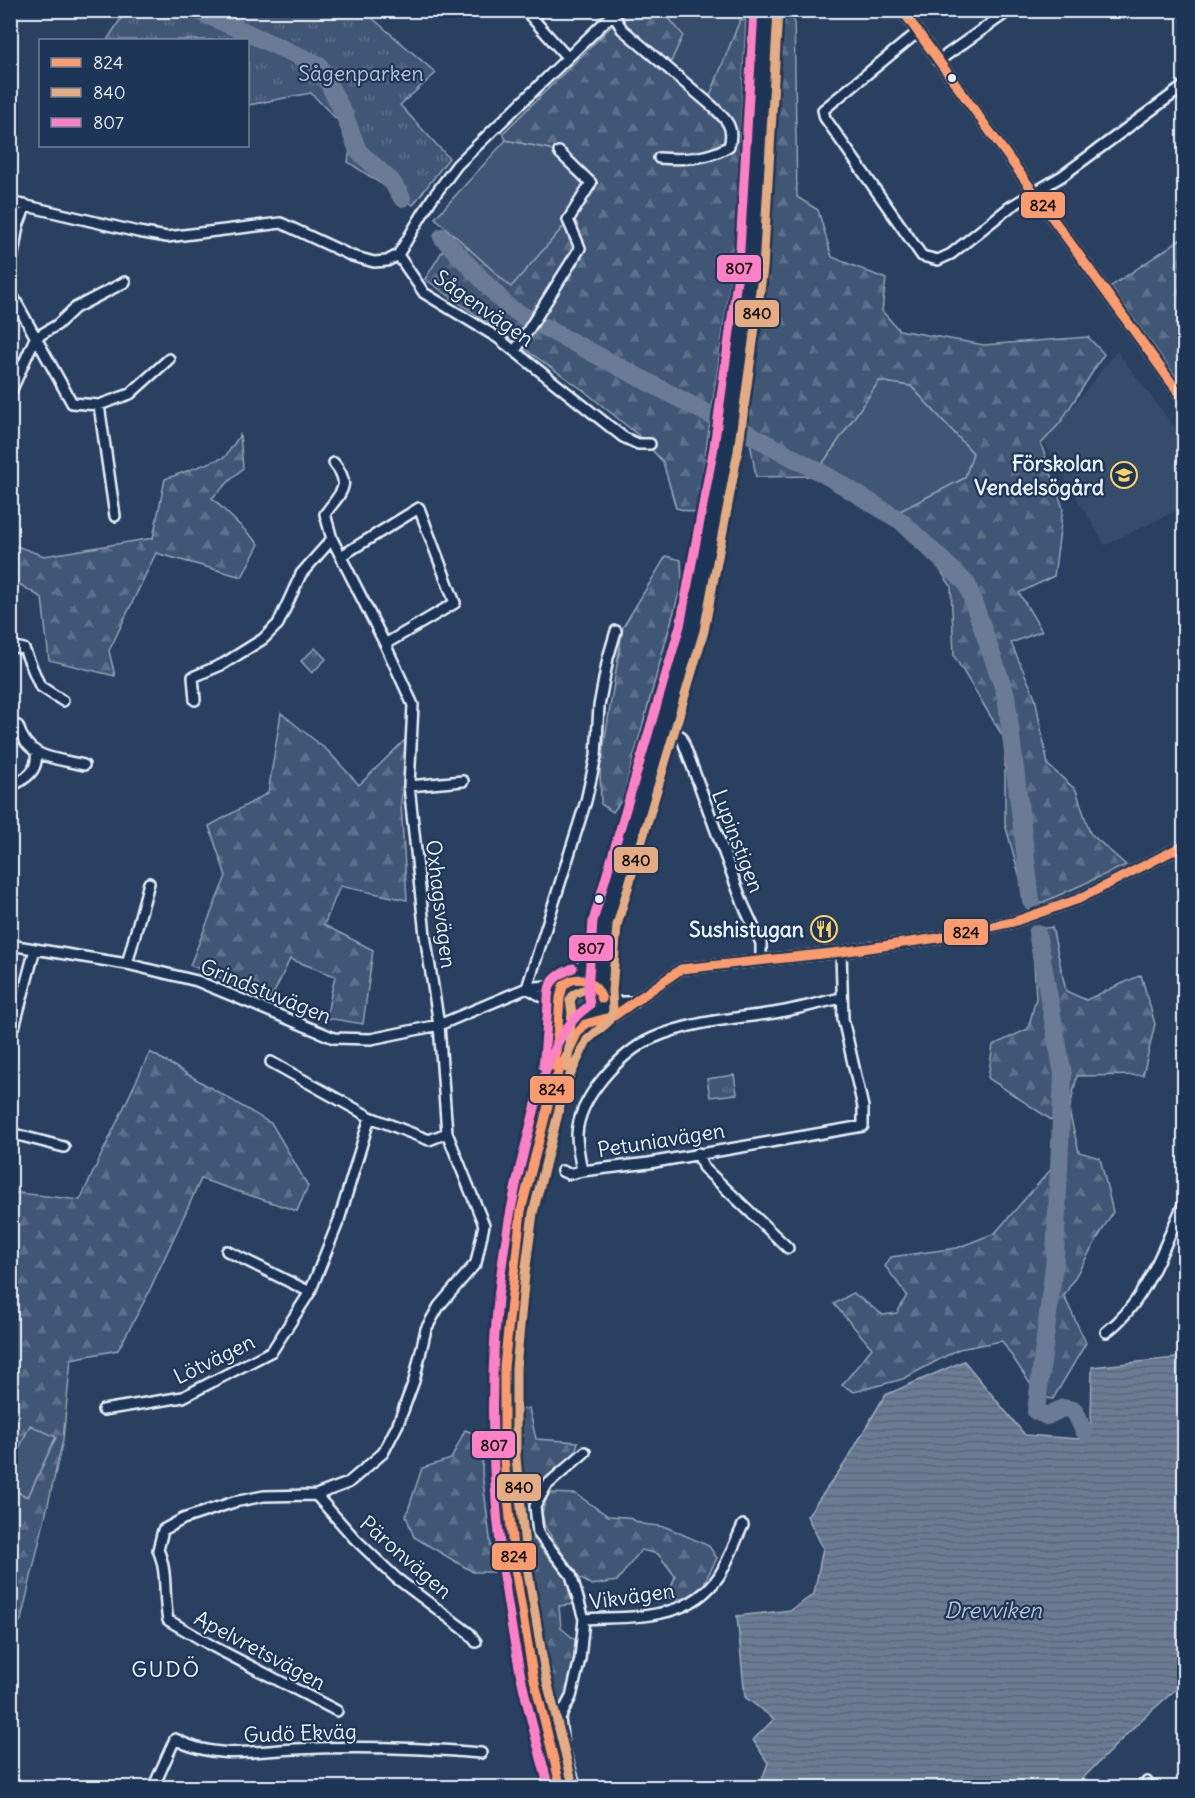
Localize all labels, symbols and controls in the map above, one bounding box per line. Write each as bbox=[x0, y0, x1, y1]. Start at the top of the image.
legend bbox=[39, 39, 249, 147]
text: 824 bbox=[93, 51, 123, 74]
park label: Sågenparken bbox=[298, 60, 424, 87]
unlabelled marker bbox=[946, 72, 958, 84]
text: 840 bbox=[93, 81, 126, 104]
text: 807 bbox=[93, 111, 124, 134]
line badge: 824 bbox=[1020, 191, 1066, 219]
text: 824 bbox=[1030, 195, 1056, 215]
line badge: 807 bbox=[716, 254, 762, 283]
text: 807 bbox=[725, 258, 753, 278]
street label: Sågenvägen bbox=[429, 264, 539, 352]
line badge: 840 bbox=[734, 299, 780, 328]
text: 840 bbox=[743, 303, 772, 323]
place label: Förskolan Vendelsögård bbox=[974, 450, 1105, 501]
school or university icon: Förskolan Vendelsögård bbox=[1109, 460, 1139, 490]
street label: Lupinstigen bbox=[706, 785, 770, 897]
street label: Oxhagsvägen bbox=[420, 838, 462, 970]
line badge: 840 bbox=[613, 846, 659, 874]
text: 840 bbox=[622, 850, 651, 870]
unlabelled marker bbox=[593, 893, 605, 905]
restaurant icon: Sushistugan bbox=[809, 914, 839, 944]
place label: Sushistugan bbox=[689, 916, 804, 943]
line badge: 824 bbox=[943, 918, 989, 946]
text: 824 bbox=[953, 922, 979, 942]
line badge: 807 bbox=[568, 934, 614, 962]
text: 807 bbox=[577, 938, 605, 958]
street label: Grindstuvägen bbox=[196, 952, 336, 1030]
line badge: 824 bbox=[529, 1075, 575, 1104]
text: 824 bbox=[539, 1079, 565, 1099]
street label: Petuniavägen bbox=[595, 1117, 727, 1163]
street label: Lötvägen bbox=[169, 1328, 259, 1390]
line badge: 807 bbox=[471, 1430, 516, 1459]
text: 807 bbox=[480, 1435, 508, 1455]
line badge: 840 bbox=[496, 1473, 542, 1502]
text: 840 bbox=[505, 1477, 534, 1497]
street label: Päronvägen bbox=[354, 1510, 458, 1604]
line badge: 824 bbox=[491, 1542, 537, 1571]
text: 824 bbox=[501, 1546, 527, 1566]
street label: Vikvägen bbox=[588, 1577, 676, 1615]
water label: Drevviken bbox=[944, 1596, 1043, 1624]
street label: Apelvretsvägen bbox=[190, 1604, 330, 1696]
district label: GUDÖ bbox=[131, 1655, 201, 1683]
street label: Gudö Ekväg bbox=[243, 1718, 357, 1748]

